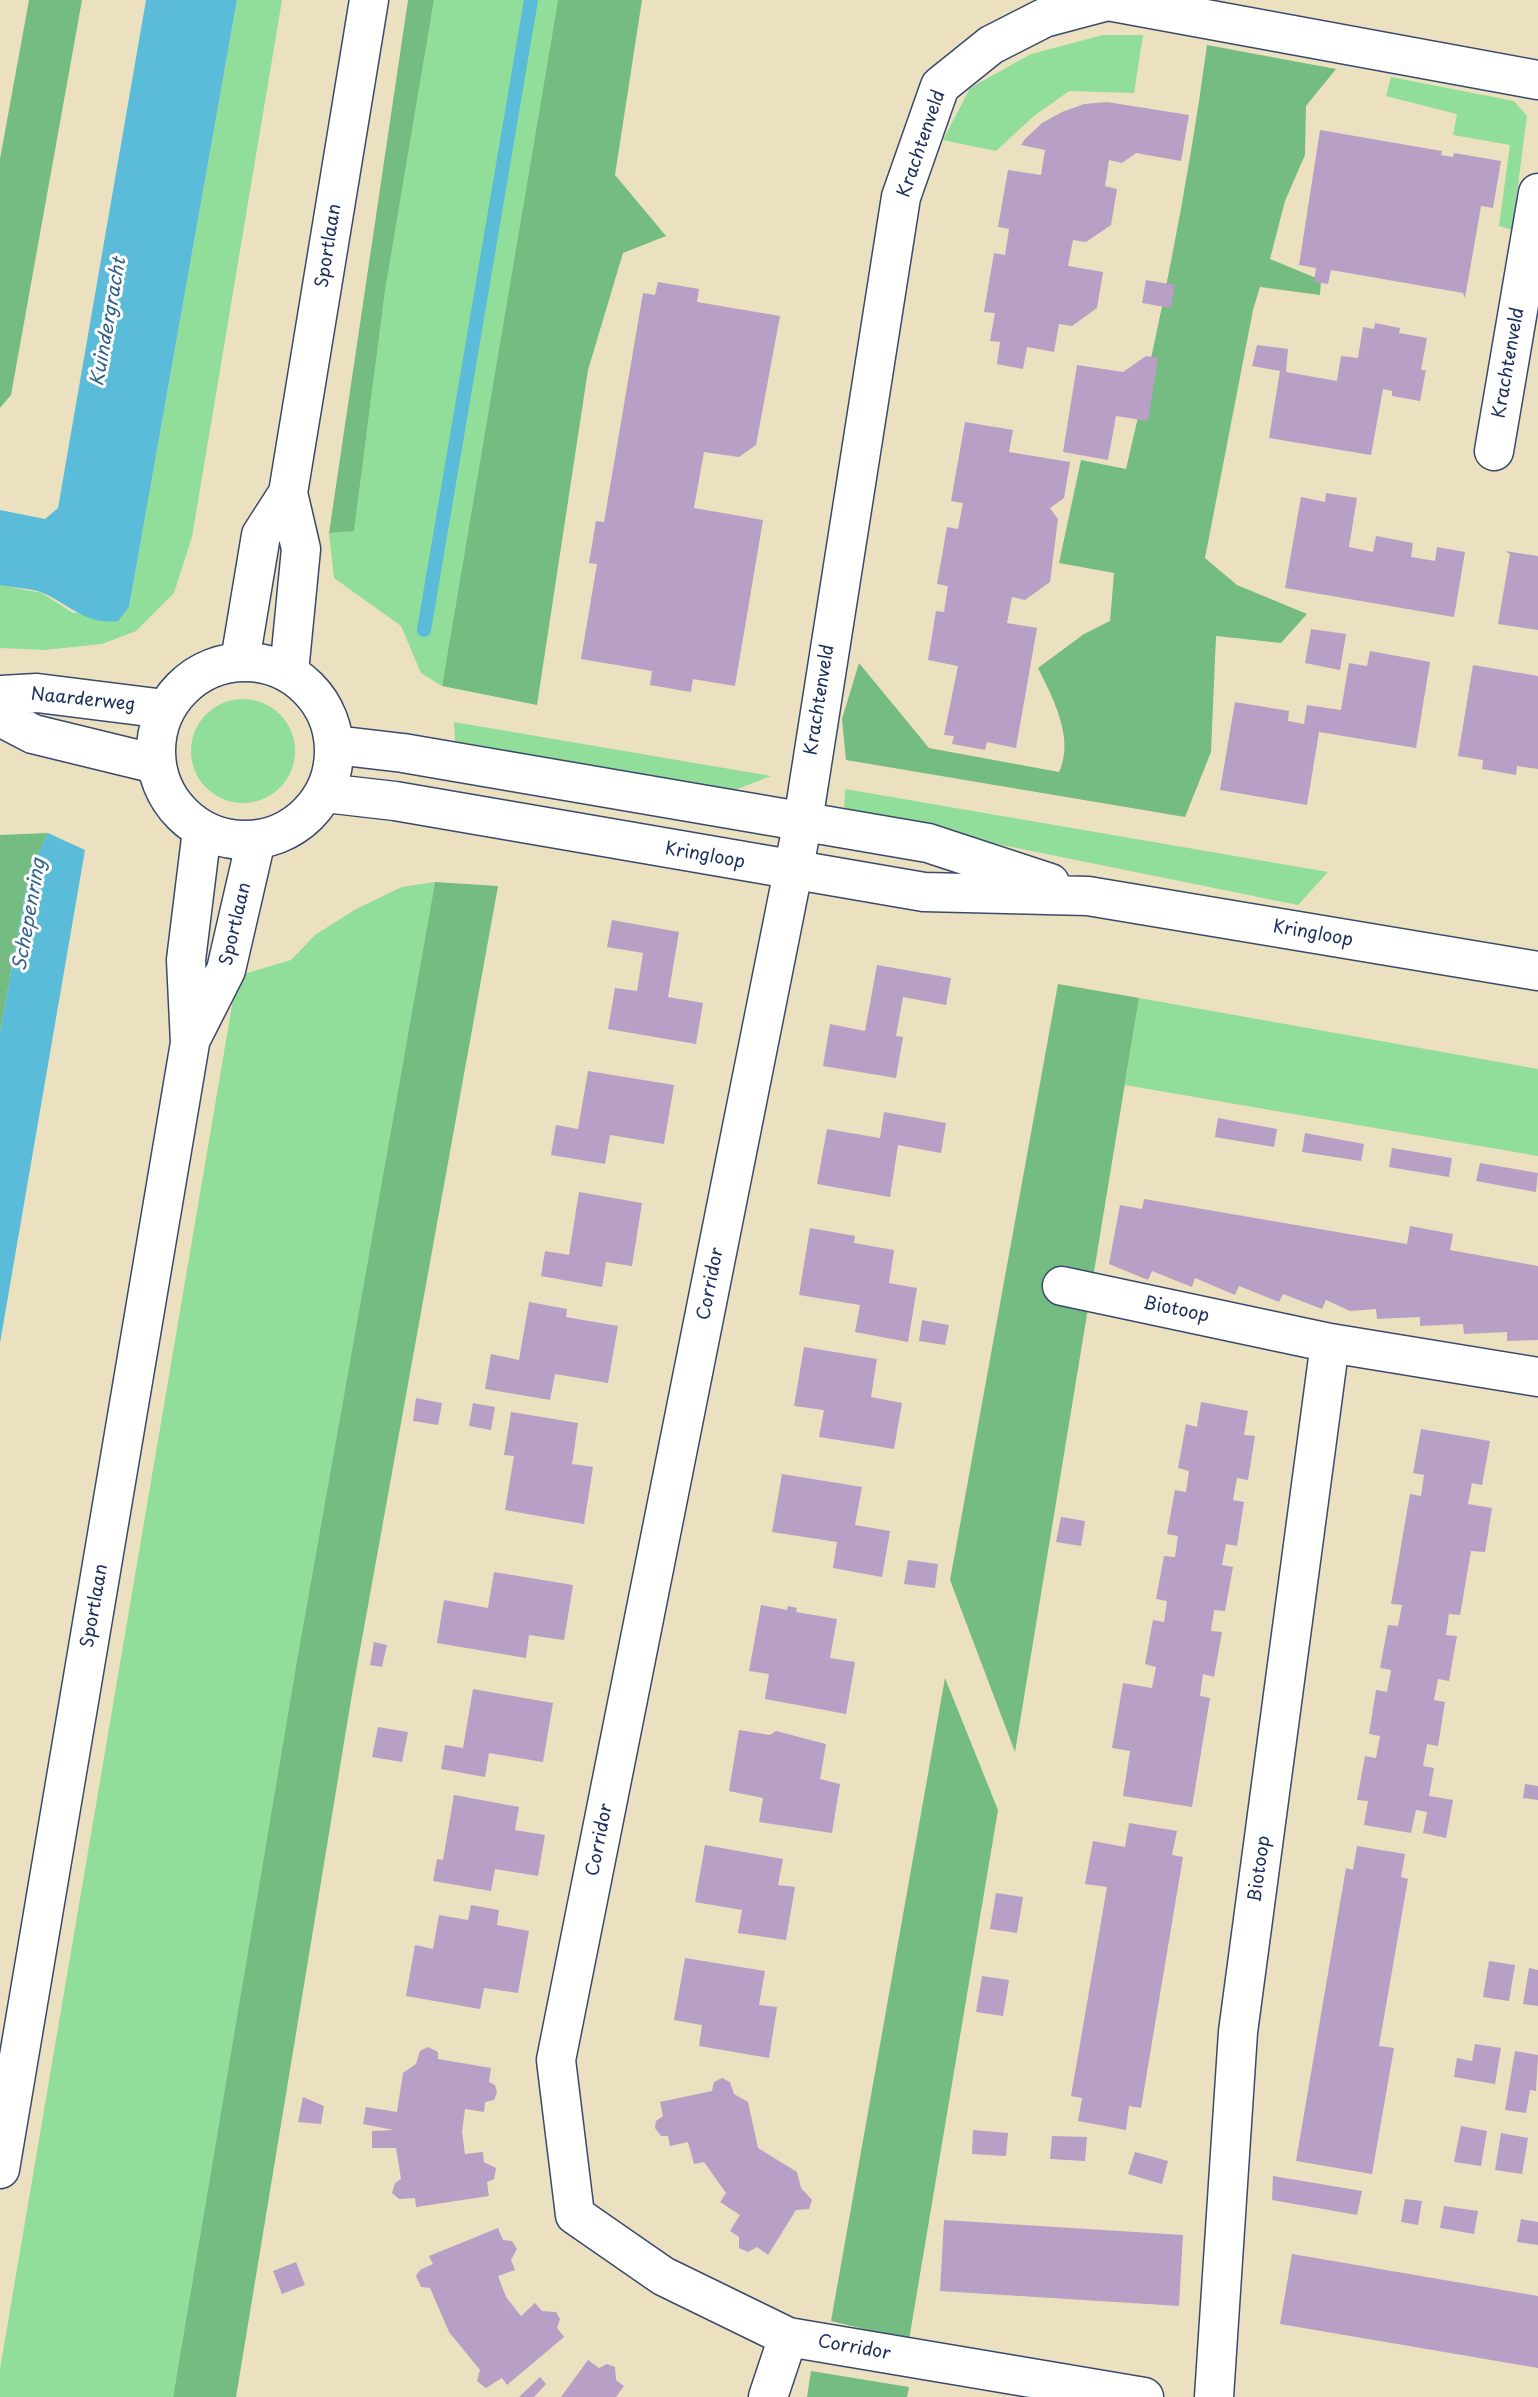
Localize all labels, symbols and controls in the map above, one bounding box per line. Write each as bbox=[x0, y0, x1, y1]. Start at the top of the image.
street label: Krachtenveld bbox=[894, 88, 950, 200]
street label: Sportlaan bbox=[312, 202, 346, 290]
water label: Kuindergracht bbox=[86, 256, 132, 388]
street label: Krachtenveld bbox=[1489, 306, 1529, 420]
street label: Krachtenveld bbox=[801, 643, 839, 757]
street label: Naarderweg bbox=[30, 684, 136, 716]
street label: Kringloop bbox=[663, 838, 747, 874]
water label: Schepenring bbox=[9, 857, 51, 973]
street label: Sportlaan bbox=[216, 880, 256, 968]
street label: Kringloop bbox=[1271, 916, 1355, 952]
street label: Corridor bbox=[693, 1246, 729, 1322]
street label: Biotoop bbox=[1141, 1292, 1211, 1328]
street label: Sportlaan bbox=[77, 1562, 113, 1650]
street label: Corridor bbox=[582, 1802, 618, 1878]
street label: Biotoop bbox=[1245, 1834, 1275, 1904]
street label: Corridor bbox=[816, 2331, 892, 2365]

